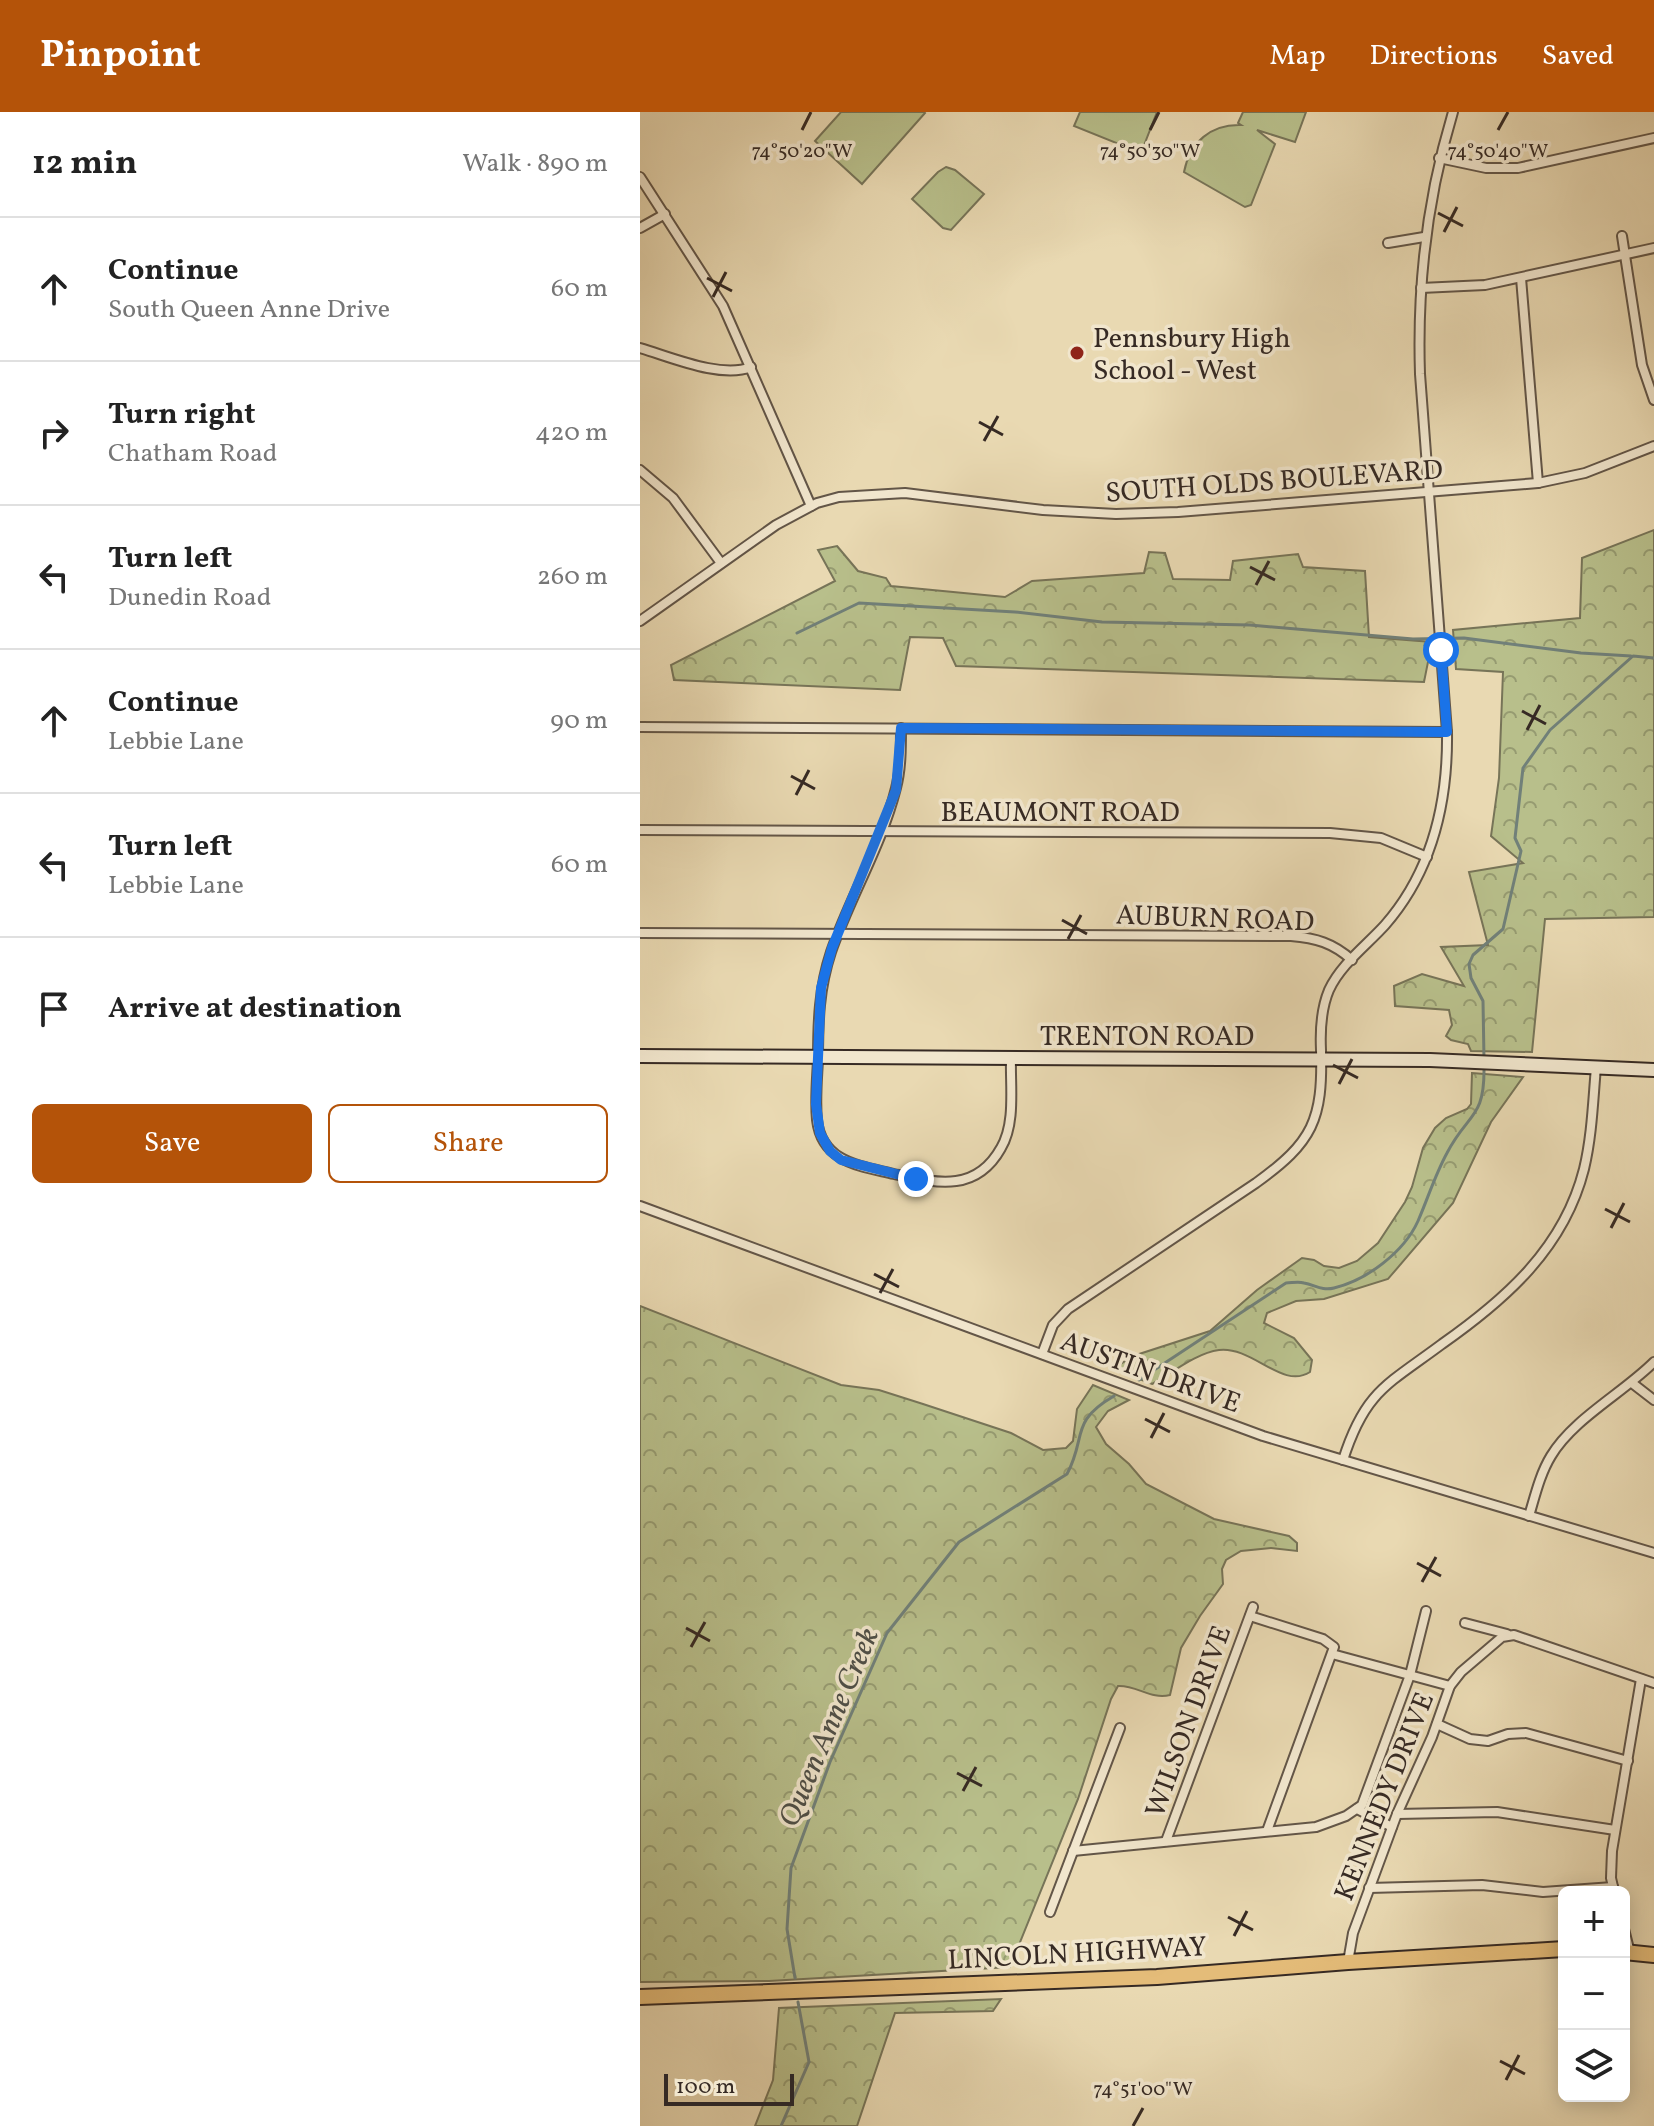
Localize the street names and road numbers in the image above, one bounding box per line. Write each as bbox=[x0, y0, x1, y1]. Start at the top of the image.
street label: SOUTH OLDS BOULEVARD bbox=[1104, 451, 1444, 514]
street label: BEAUMONT ROAD bbox=[940, 794, 1180, 833]
street label: AUBURN ROAD bbox=[1115, 897, 1315, 942]
street label: TRENTON ROAD bbox=[1040, 1018, 1254, 1057]
street label: AUSTIN DRIVE bbox=[1055, 1323, 1246, 1424]
street label: WILSON DRIVE bbox=[1137, 1620, 1242, 1823]
street label: KENNEDY DRIVE bbox=[1326, 1687, 1445, 1907]
street label: LINCOLN HIGHWAY bbox=[947, 1928, 1208, 1981]

